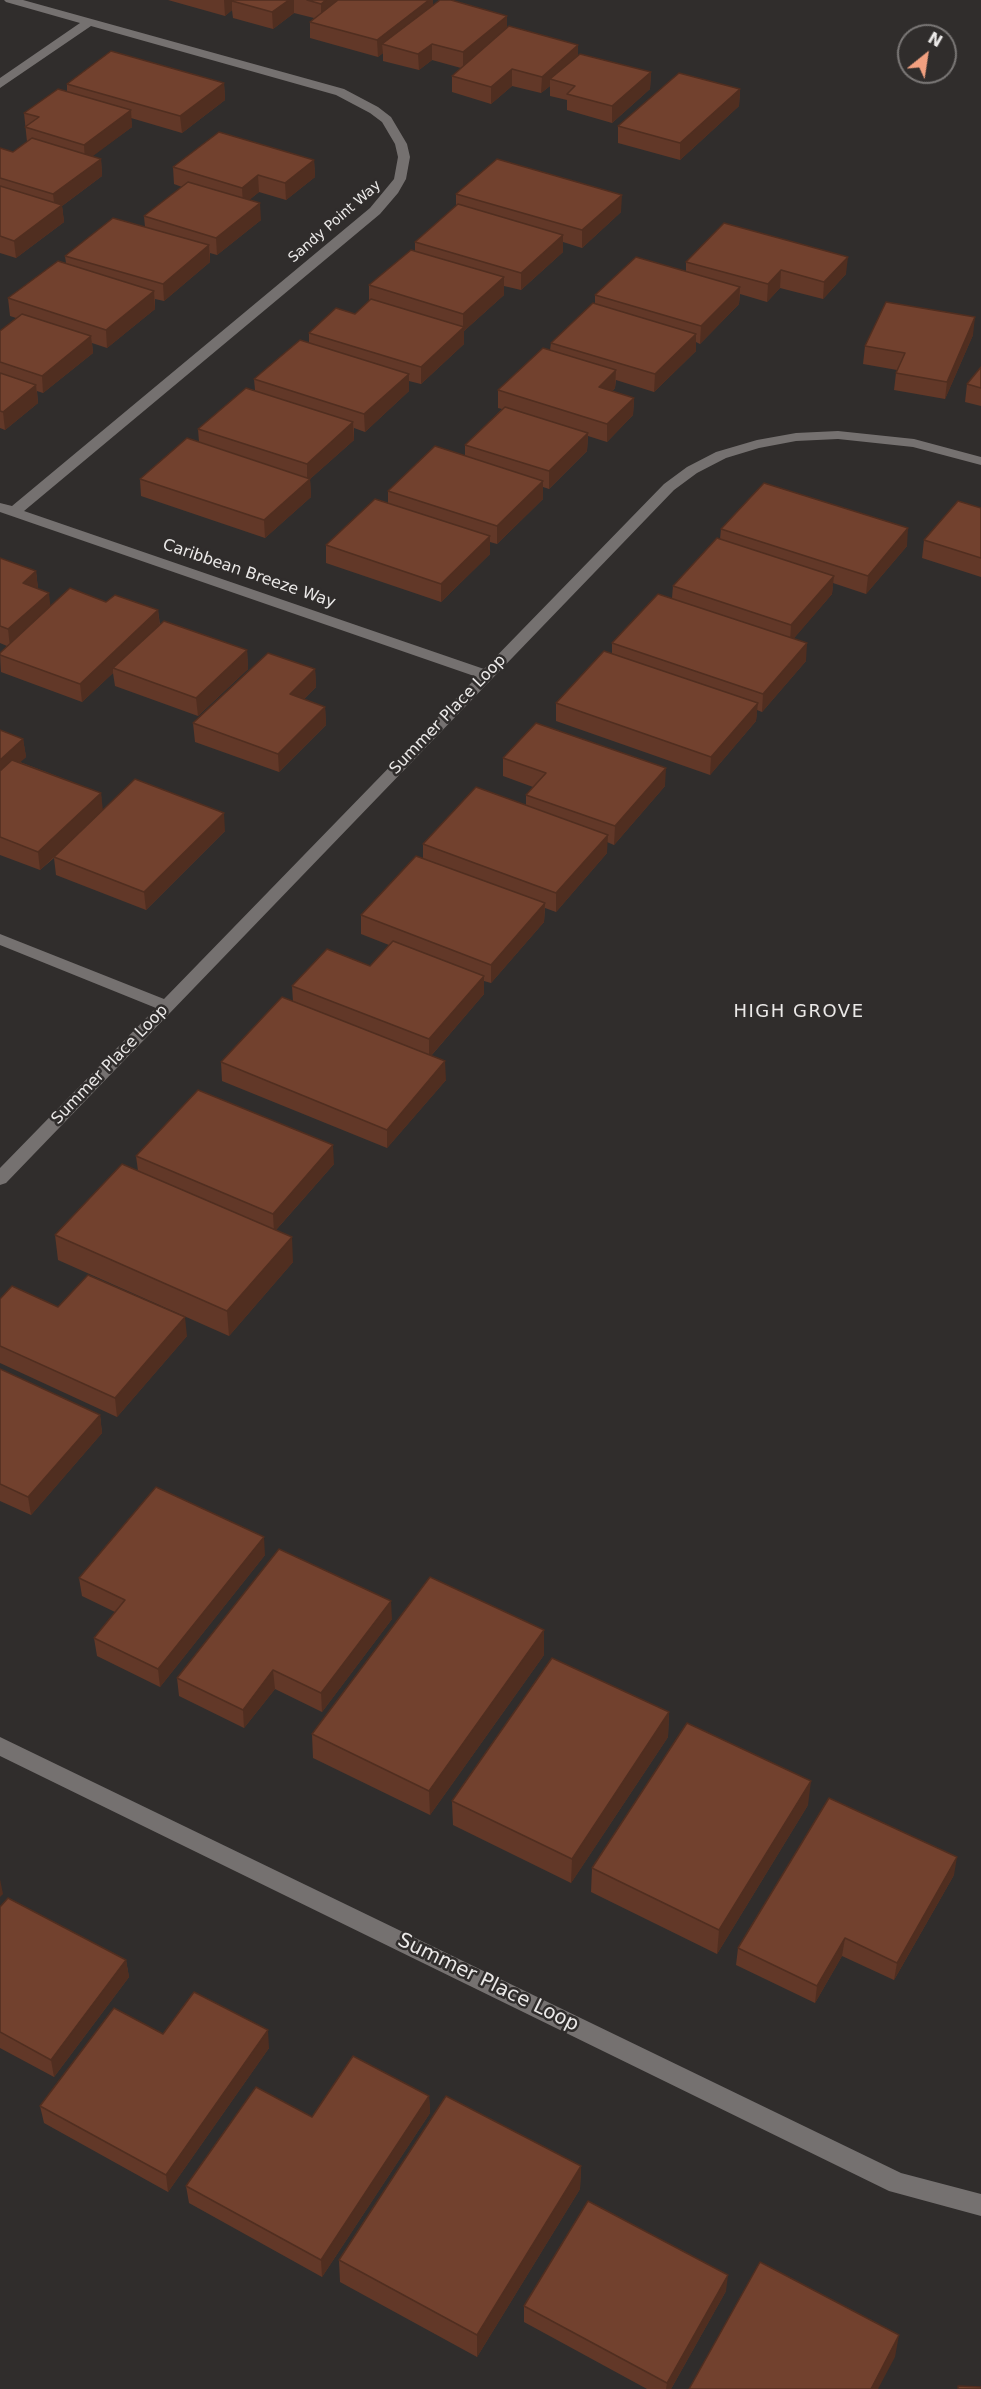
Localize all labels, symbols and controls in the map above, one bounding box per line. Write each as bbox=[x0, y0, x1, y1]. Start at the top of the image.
north arrow bbox=[897, 24, 957, 84]
text: N bbox=[925, 28, 946, 51]
street label: Sandy Point Way bbox=[285, 177, 385, 267]
street label: Caribbean Breeze Way bbox=[160, 535, 338, 613]
street label: Summer Place Loop bbox=[386, 651, 510, 779]
street label: Summer Place Loop bbox=[48, 1001, 172, 1129]
district label: HIGH GROVE bbox=[733, 1001, 865, 1023]
street label: Summer Place Loop bbox=[393, 1929, 583, 2037]

